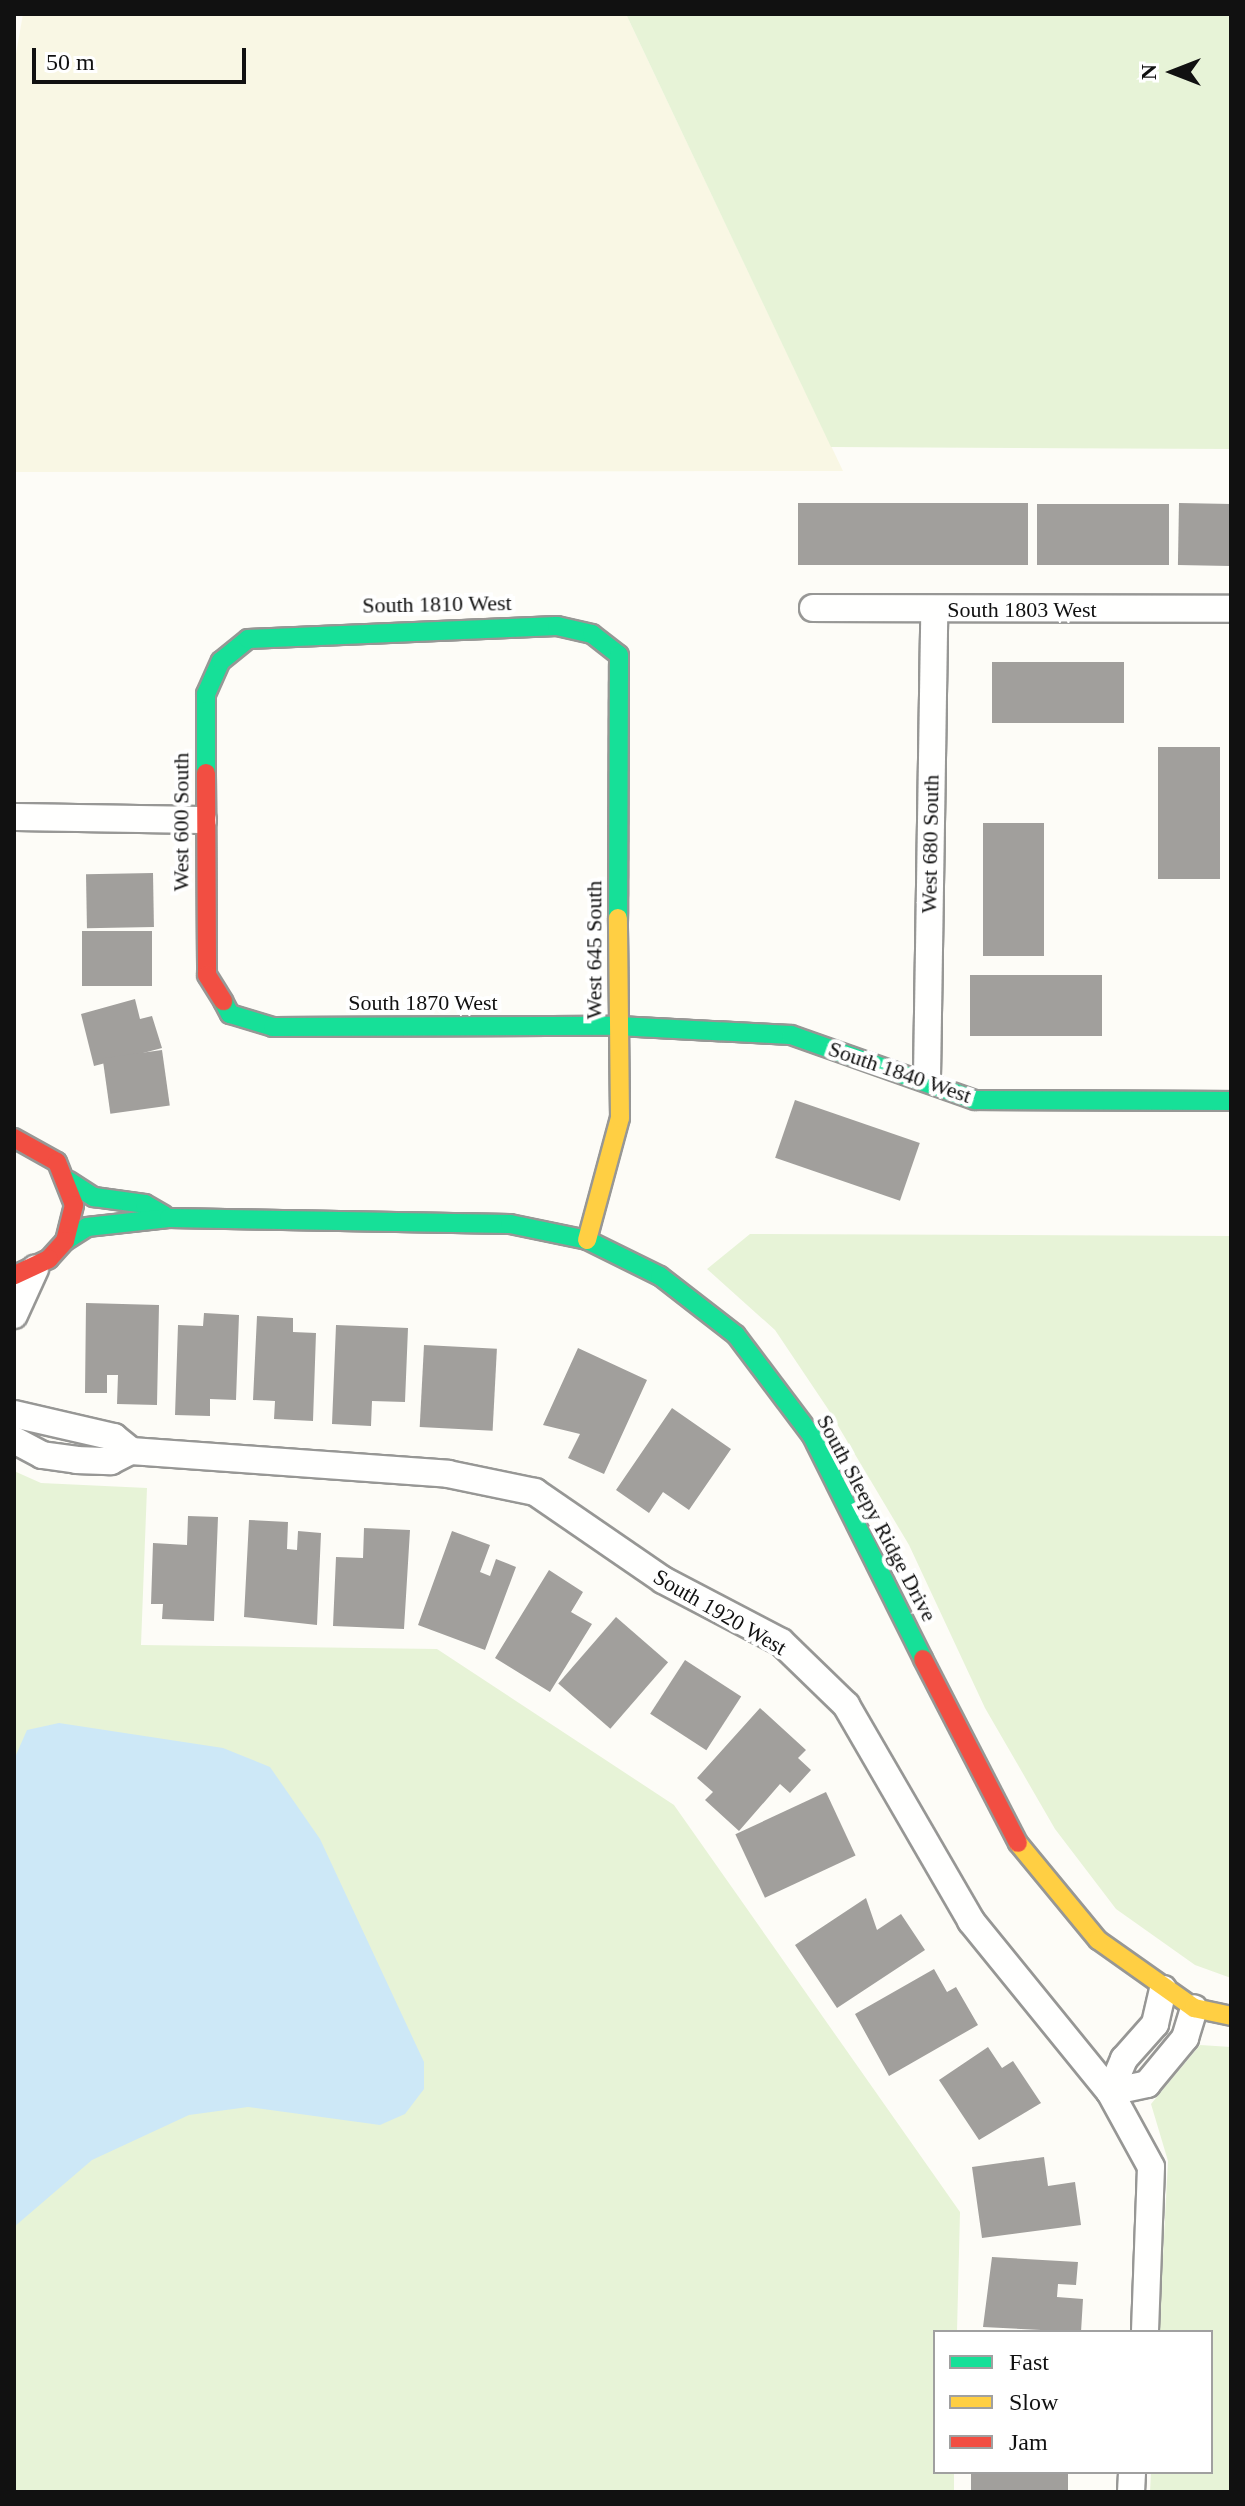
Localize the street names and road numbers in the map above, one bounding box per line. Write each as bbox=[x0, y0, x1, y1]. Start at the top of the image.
street label: South 1810 West bbox=[362, 589, 512, 619]
street label: South 1803 West bbox=[947, 597, 1097, 623]
street label: West 600 South bbox=[168, 753, 194, 891]
street label: West 680 South bbox=[916, 774, 944, 914]
street label: West 645 South bbox=[581, 881, 607, 1019]
street label: South 1870 West bbox=[348, 990, 498, 1016]
street label: South 1840 West bbox=[825, 1035, 975, 1109]
street label: South Sleepy Ridge Drive bbox=[811, 1410, 943, 1626]
street label: South 1920 West bbox=[649, 1563, 791, 1661]

